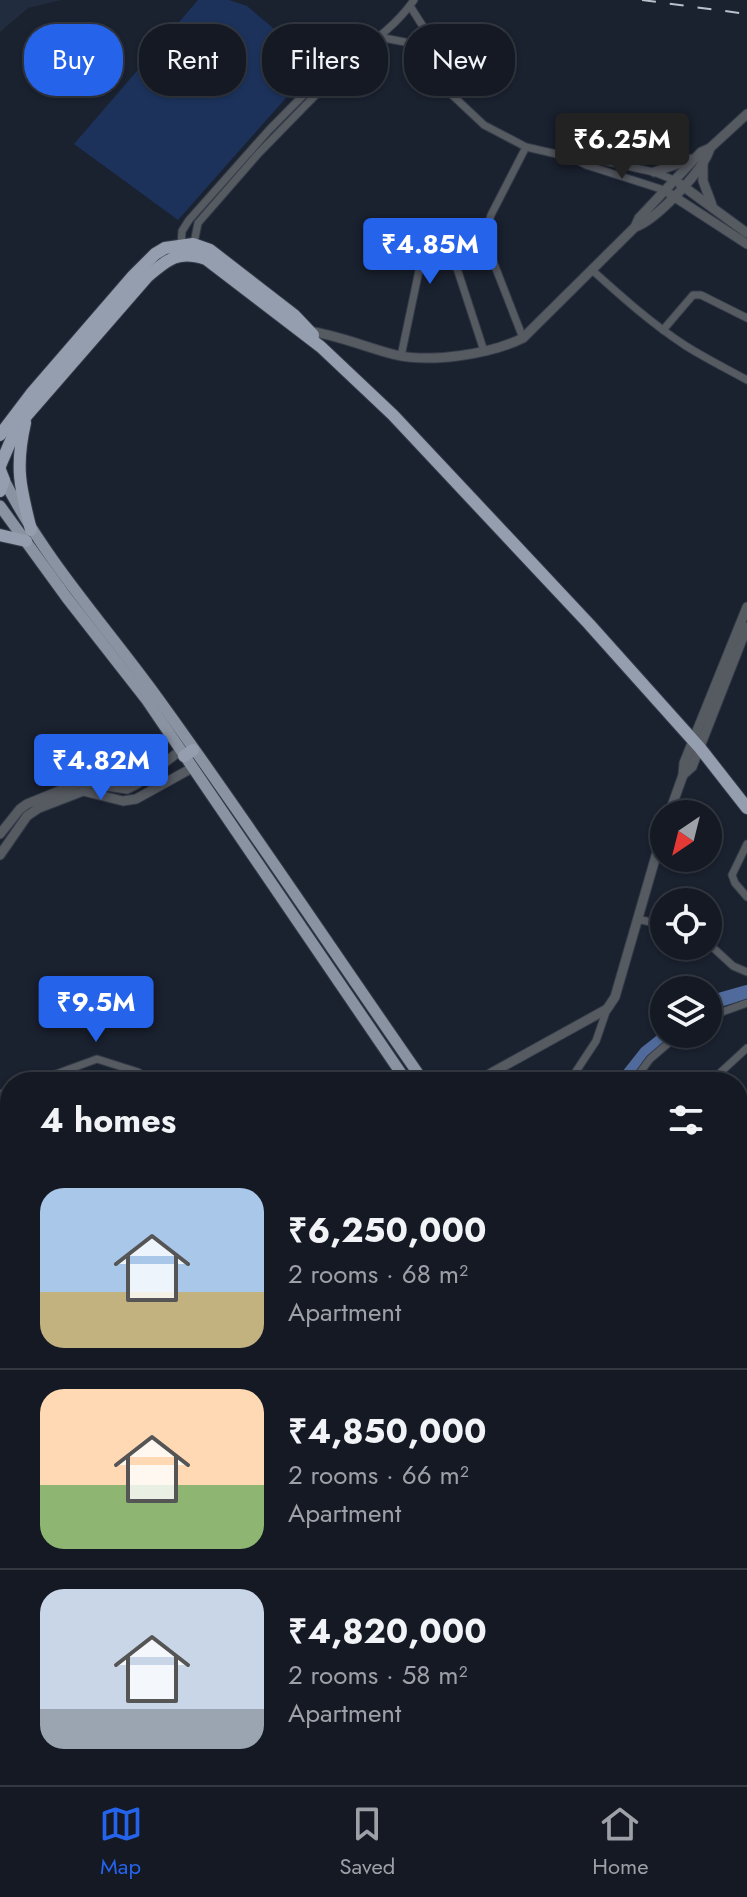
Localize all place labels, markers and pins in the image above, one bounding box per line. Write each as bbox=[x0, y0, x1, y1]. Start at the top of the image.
pin: ₹6.25M bbox=[557, 113, 687, 181]
pin: ₹4.85M bbox=[365, 218, 495, 286]
pin: ₹4.82M bbox=[36, 734, 166, 802]
pin: ₹9.5M bbox=[40, 976, 152, 1044]

